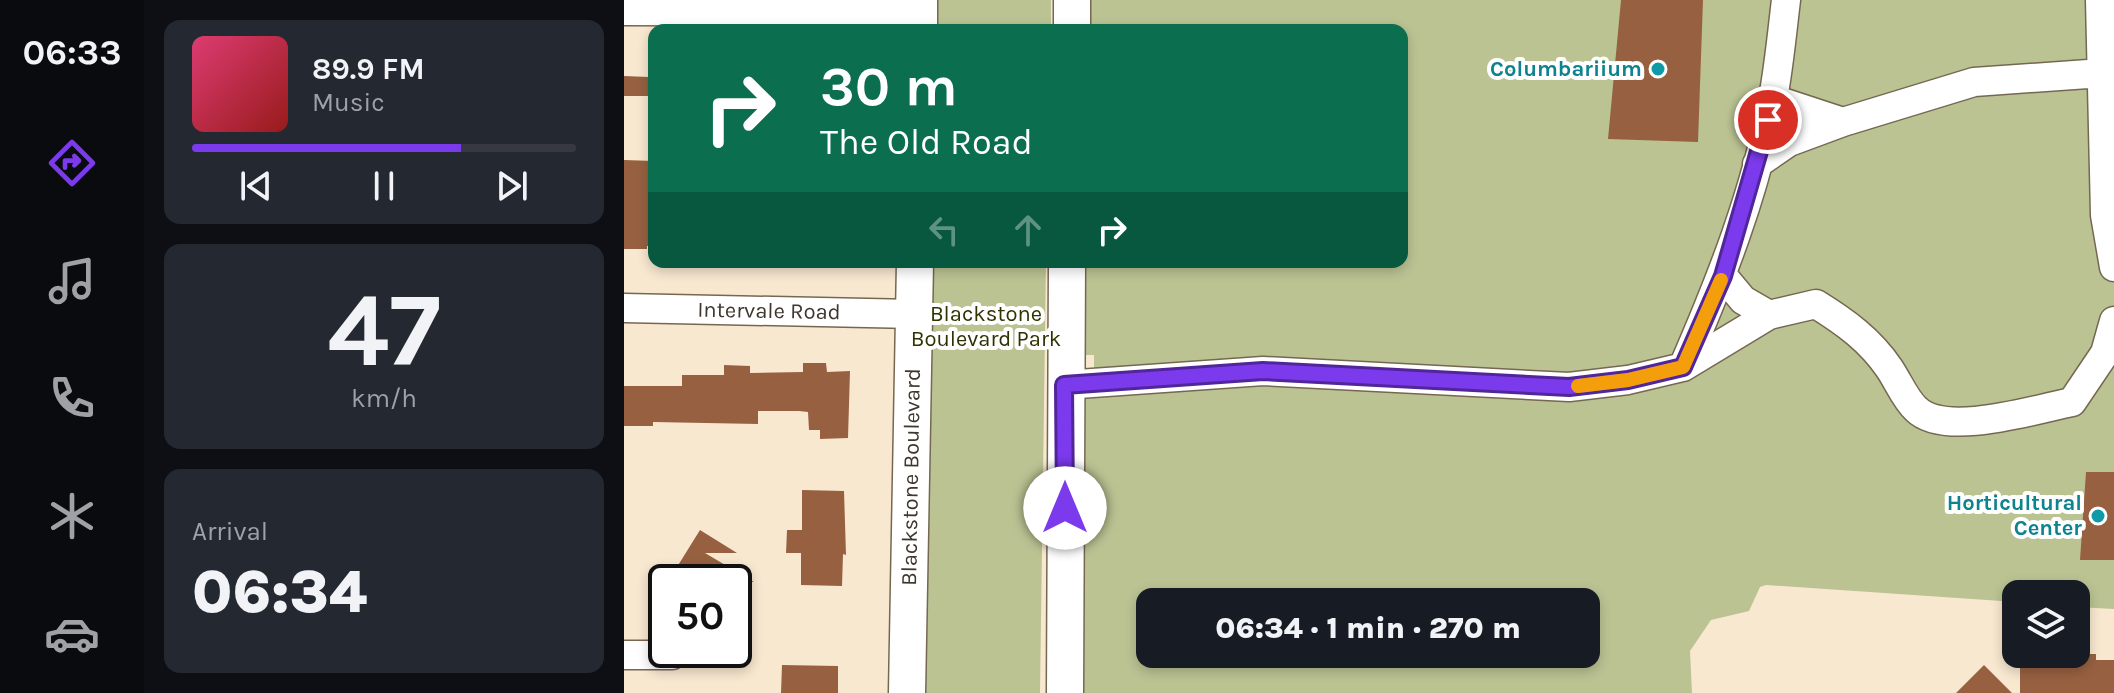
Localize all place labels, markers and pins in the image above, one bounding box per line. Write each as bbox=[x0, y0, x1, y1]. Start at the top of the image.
place label: Columbariium bbox=[1490, 56, 1642, 82]
marker: Columbariium bbox=[1649, 60, 1667, 78]
pin bbox=[1734, 86, 1802, 154]
place label: Horticultural Center bbox=[1947, 490, 2082, 541]
marker: Horticultural Center bbox=[2089, 507, 2107, 525]

